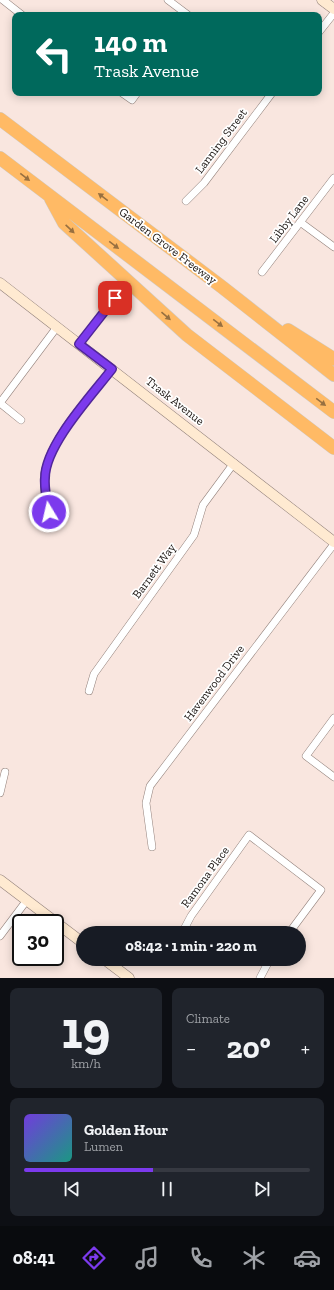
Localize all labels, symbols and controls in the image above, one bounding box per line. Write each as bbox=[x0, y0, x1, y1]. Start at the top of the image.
text: 140 m bbox=[94, 26, 167, 59]
icon: left bbox=[28, 28, 80, 80]
text: Trask Avenue bbox=[94, 60, 199, 82]
street label: Lanning Street bbox=[192, 106, 250, 176]
one-way arrow bbox=[19, 172, 30, 181]
street label: Libby Lane bbox=[267, 192, 312, 246]
one-way arrow bbox=[98, 193, 109, 202]
street label: Garden Grove Freeway bbox=[117, 205, 220, 288]
one-way arrow bbox=[65, 224, 75, 234]
one-way arrow bbox=[109, 241, 119, 249]
pin bbox=[98, 281, 132, 315]
icon: arrive bbox=[104, 287, 126, 309]
one-way arrow bbox=[161, 312, 171, 321]
one-way arrow bbox=[212, 319, 223, 328]
street label: Trask Avenue bbox=[143, 374, 207, 428]
one-way arrow bbox=[316, 398, 327, 406]
position arrow bbox=[28, 491, 70, 533]
street label: Barnett Way bbox=[129, 540, 179, 601]
street label: Havenwood Drive bbox=[181, 642, 247, 724]
street label: Ramona Place bbox=[178, 843, 232, 910]
speed limit sign: 30 bbox=[12, 914, 64, 966]
text: 08:42 · 1 min · 220 m bbox=[125, 937, 257, 955]
text: 19 bbox=[62, 999, 110, 1061]
text: Climate bbox=[186, 1011, 230, 1026]
text: 20° bbox=[226, 1030, 271, 1066]
text: − bbox=[186, 1035, 196, 1062]
text: + bbox=[301, 1035, 310, 1062]
text: km/h bbox=[71, 1056, 101, 1071]
text: Golden Hour bbox=[84, 1121, 168, 1139]
text: Lumen bbox=[84, 1139, 123, 1154]
icon: previous bbox=[61, 1178, 83, 1200]
icon: pause bbox=[156, 1178, 178, 1200]
icon: next bbox=[251, 1178, 273, 1200]
icon: directions bbox=[80, 1244, 108, 1272]
icon: music bbox=[133, 1244, 161, 1272]
icon: phone bbox=[187, 1244, 215, 1272]
icon: climate bbox=[240, 1244, 268, 1272]
icon: car bbox=[293, 1244, 321, 1272]
text: 08:41 bbox=[13, 1247, 55, 1269]

